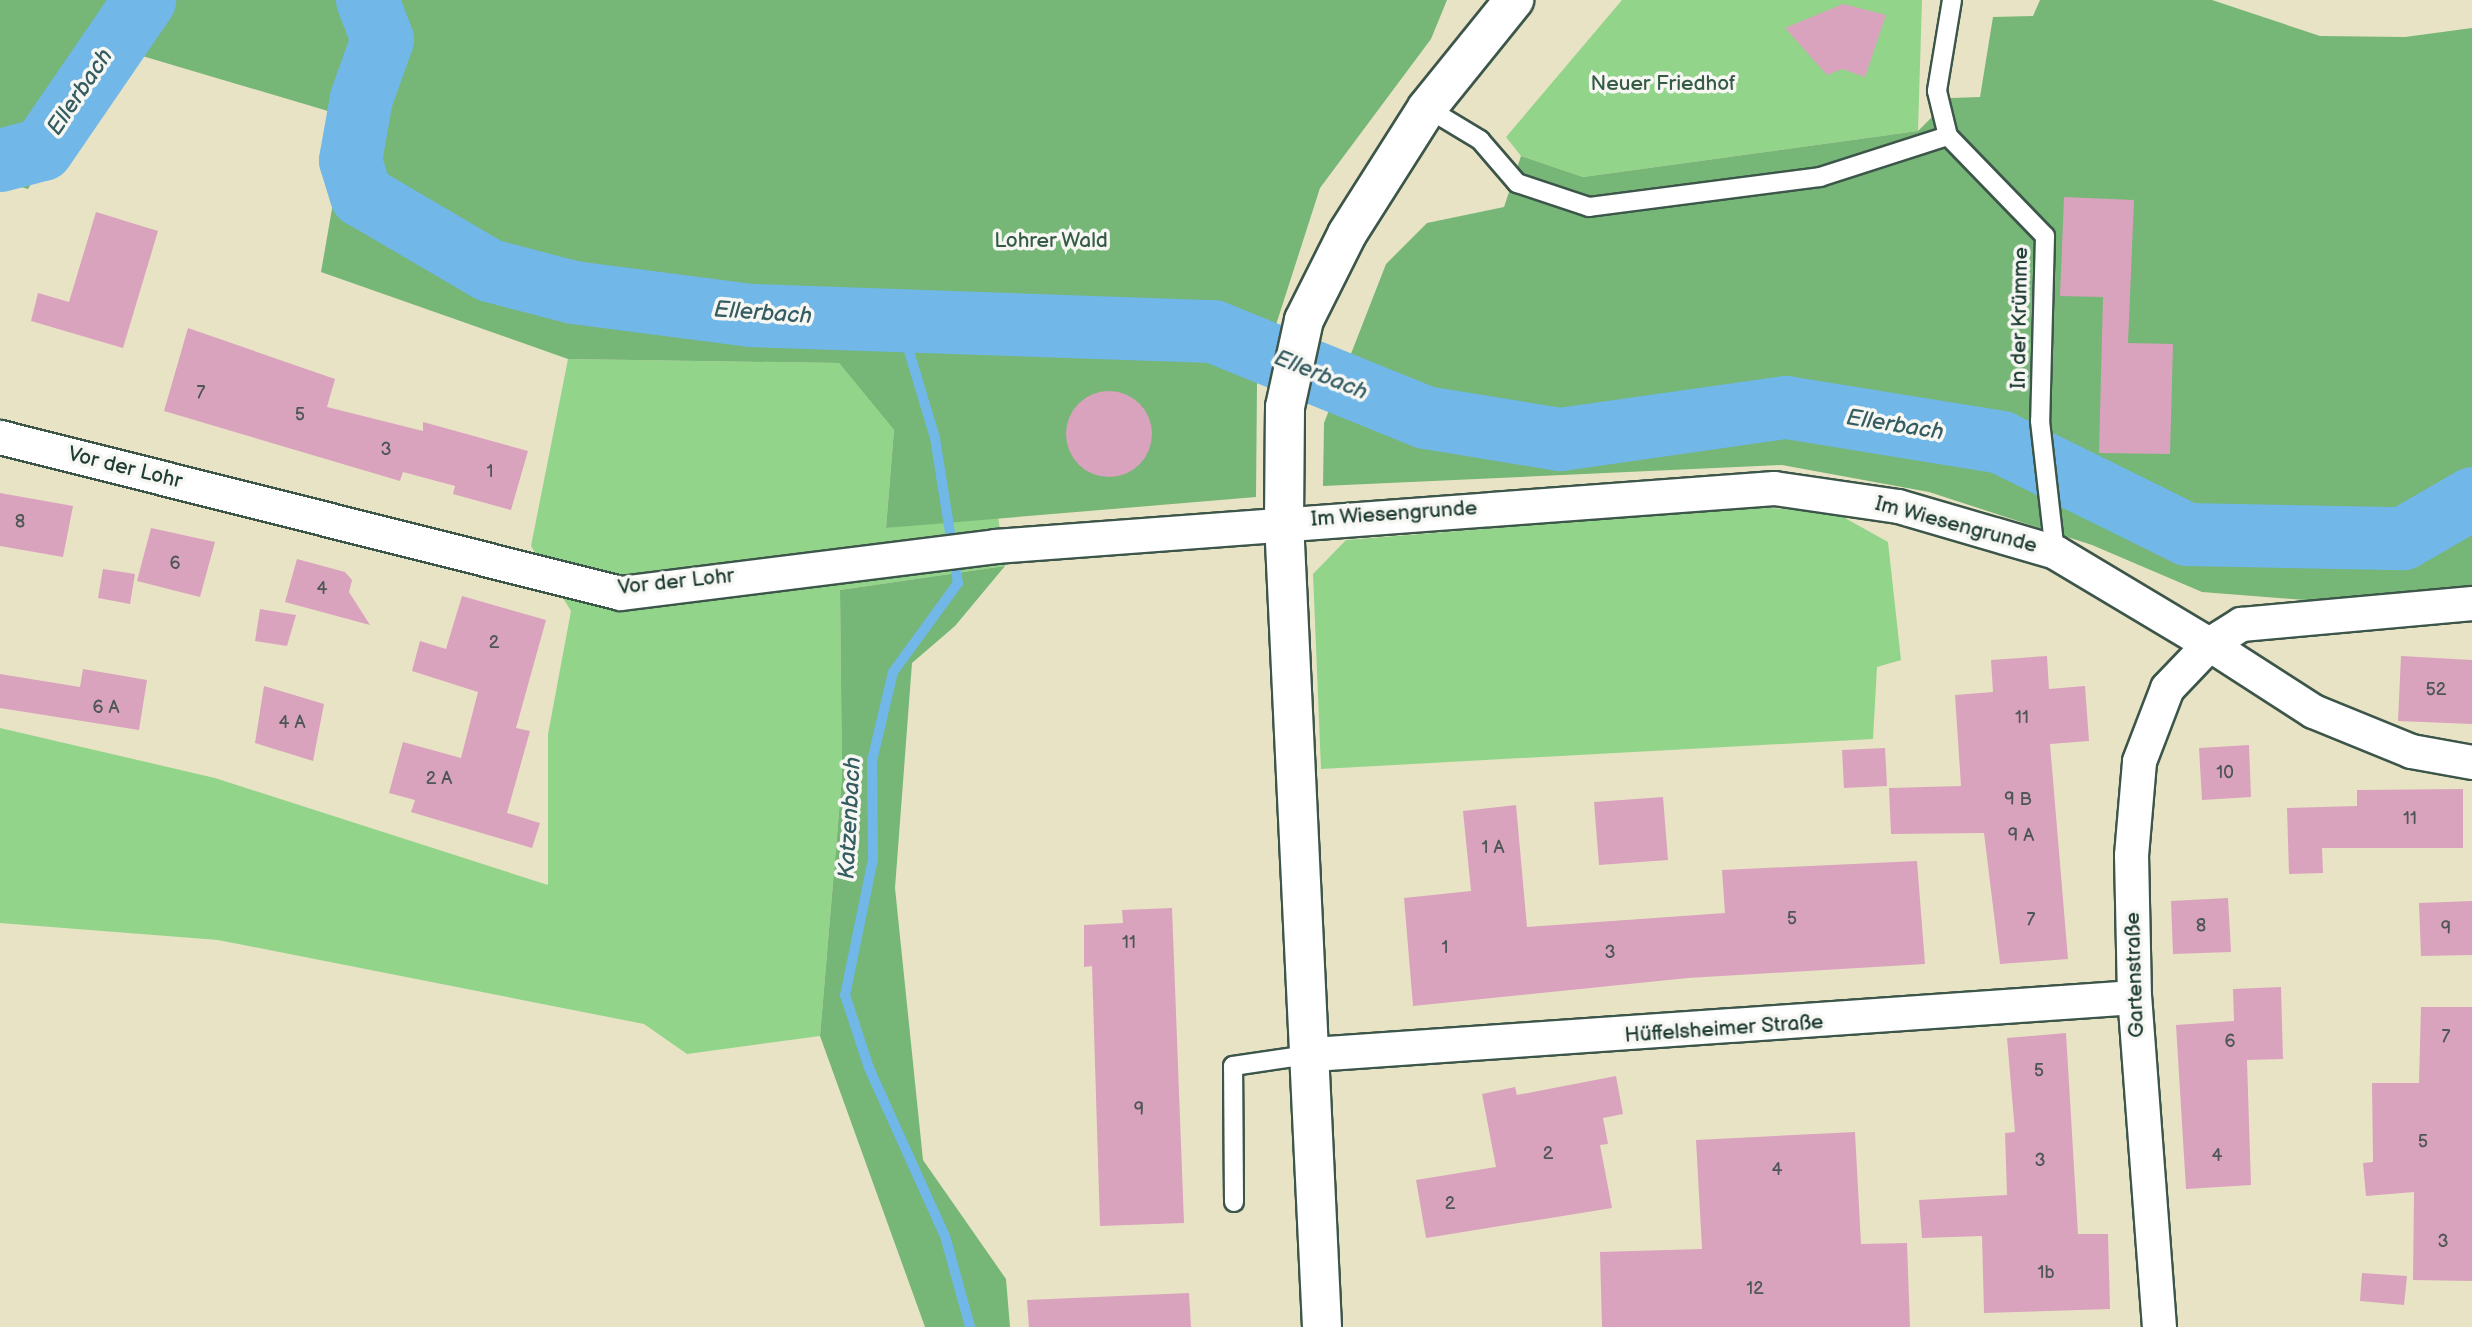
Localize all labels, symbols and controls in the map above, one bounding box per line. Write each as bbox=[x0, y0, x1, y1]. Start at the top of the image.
water label: Ellerbach bbox=[41, 44, 119, 140]
park label: Neuer Friedhof bbox=[1590, 71, 1736, 97]
park label: Lohrer Wald bbox=[994, 228, 1108, 254]
street label: In der Krümme bbox=[2006, 247, 2034, 389]
water label: Ellerbach bbox=[713, 296, 813, 330]
water label: Ellerbach bbox=[1270, 344, 1372, 406]
house number: 7 bbox=[197, 382, 205, 404]
house number: 5 bbox=[295, 404, 305, 426]
water label: Ellerbach bbox=[1844, 404, 1946, 446]
house number: 3 bbox=[380, 439, 392, 461]
street label: Vor der Lohr bbox=[65, 442, 185, 494]
house number: 1 bbox=[487, 461, 493, 483]
street label: Im Wiesengrunde bbox=[1872, 491, 2040, 559]
street label: Im Wiesengrunde bbox=[1310, 496, 1478, 532]
house number: 8 bbox=[15, 511, 25, 533]
house number: 6 bbox=[170, 553, 180, 575]
street label: Vor der Lohr bbox=[617, 563, 735, 601]
house number: 4 bbox=[317, 578, 327, 600]
house number: 2 bbox=[489, 632, 499, 654]
house number: 52 bbox=[2426, 679, 2446, 701]
house number: 6 A bbox=[93, 697, 119, 719]
house number: 11 bbox=[2015, 707, 2029, 729]
house number: 4 A bbox=[279, 712, 305, 734]
water label: Katzenbach bbox=[833, 756, 867, 880]
house number: 10 bbox=[2216, 762, 2234, 784]
house number: 2 A bbox=[426, 768, 452, 790]
house number: 9 B bbox=[2004, 789, 2032, 811]
house number: 11 bbox=[2403, 808, 2417, 830]
house number: 9 A bbox=[2008, 825, 2034, 847]
house number: 1 A bbox=[1482, 837, 1504, 859]
house number: 5 bbox=[1787, 908, 1797, 930]
house number: 7 bbox=[2027, 909, 2035, 931]
street label: Gartenstraße bbox=[2120, 912, 2150, 1038]
house number: 8 bbox=[2196, 915, 2206, 937]
house number: 9 bbox=[2441, 918, 2451, 940]
house number: 11 bbox=[1122, 932, 1136, 954]
house number: 1 bbox=[1442, 937, 1448, 959]
house number: 3 bbox=[1604, 942, 1616, 964]
street label: Hüffelsheimer Straße bbox=[1623, 1009, 1825, 1049]
house number: 7 bbox=[2442, 1026, 2450, 1048]
house number: 6 bbox=[2225, 1031, 2235, 1053]
house number: 5 bbox=[2034, 1060, 2044, 1082]
house number: 9 bbox=[1134, 1099, 1144, 1121]
house number: 5 bbox=[2418, 1131, 2428, 1153]
house number: 2 bbox=[1543, 1143, 1553, 1165]
house number: 4 bbox=[2212, 1145, 2222, 1167]
house number: 3 bbox=[2034, 1150, 2046, 1172]
house number: 4 bbox=[1772, 1159, 1782, 1181]
house number: 2 bbox=[1445, 1193, 1455, 1215]
house number: 3 bbox=[2437, 1231, 2449, 1253]
house number: 1b bbox=[2037, 1262, 2055, 1284]
house number: 12 bbox=[1746, 1278, 1764, 1300]

